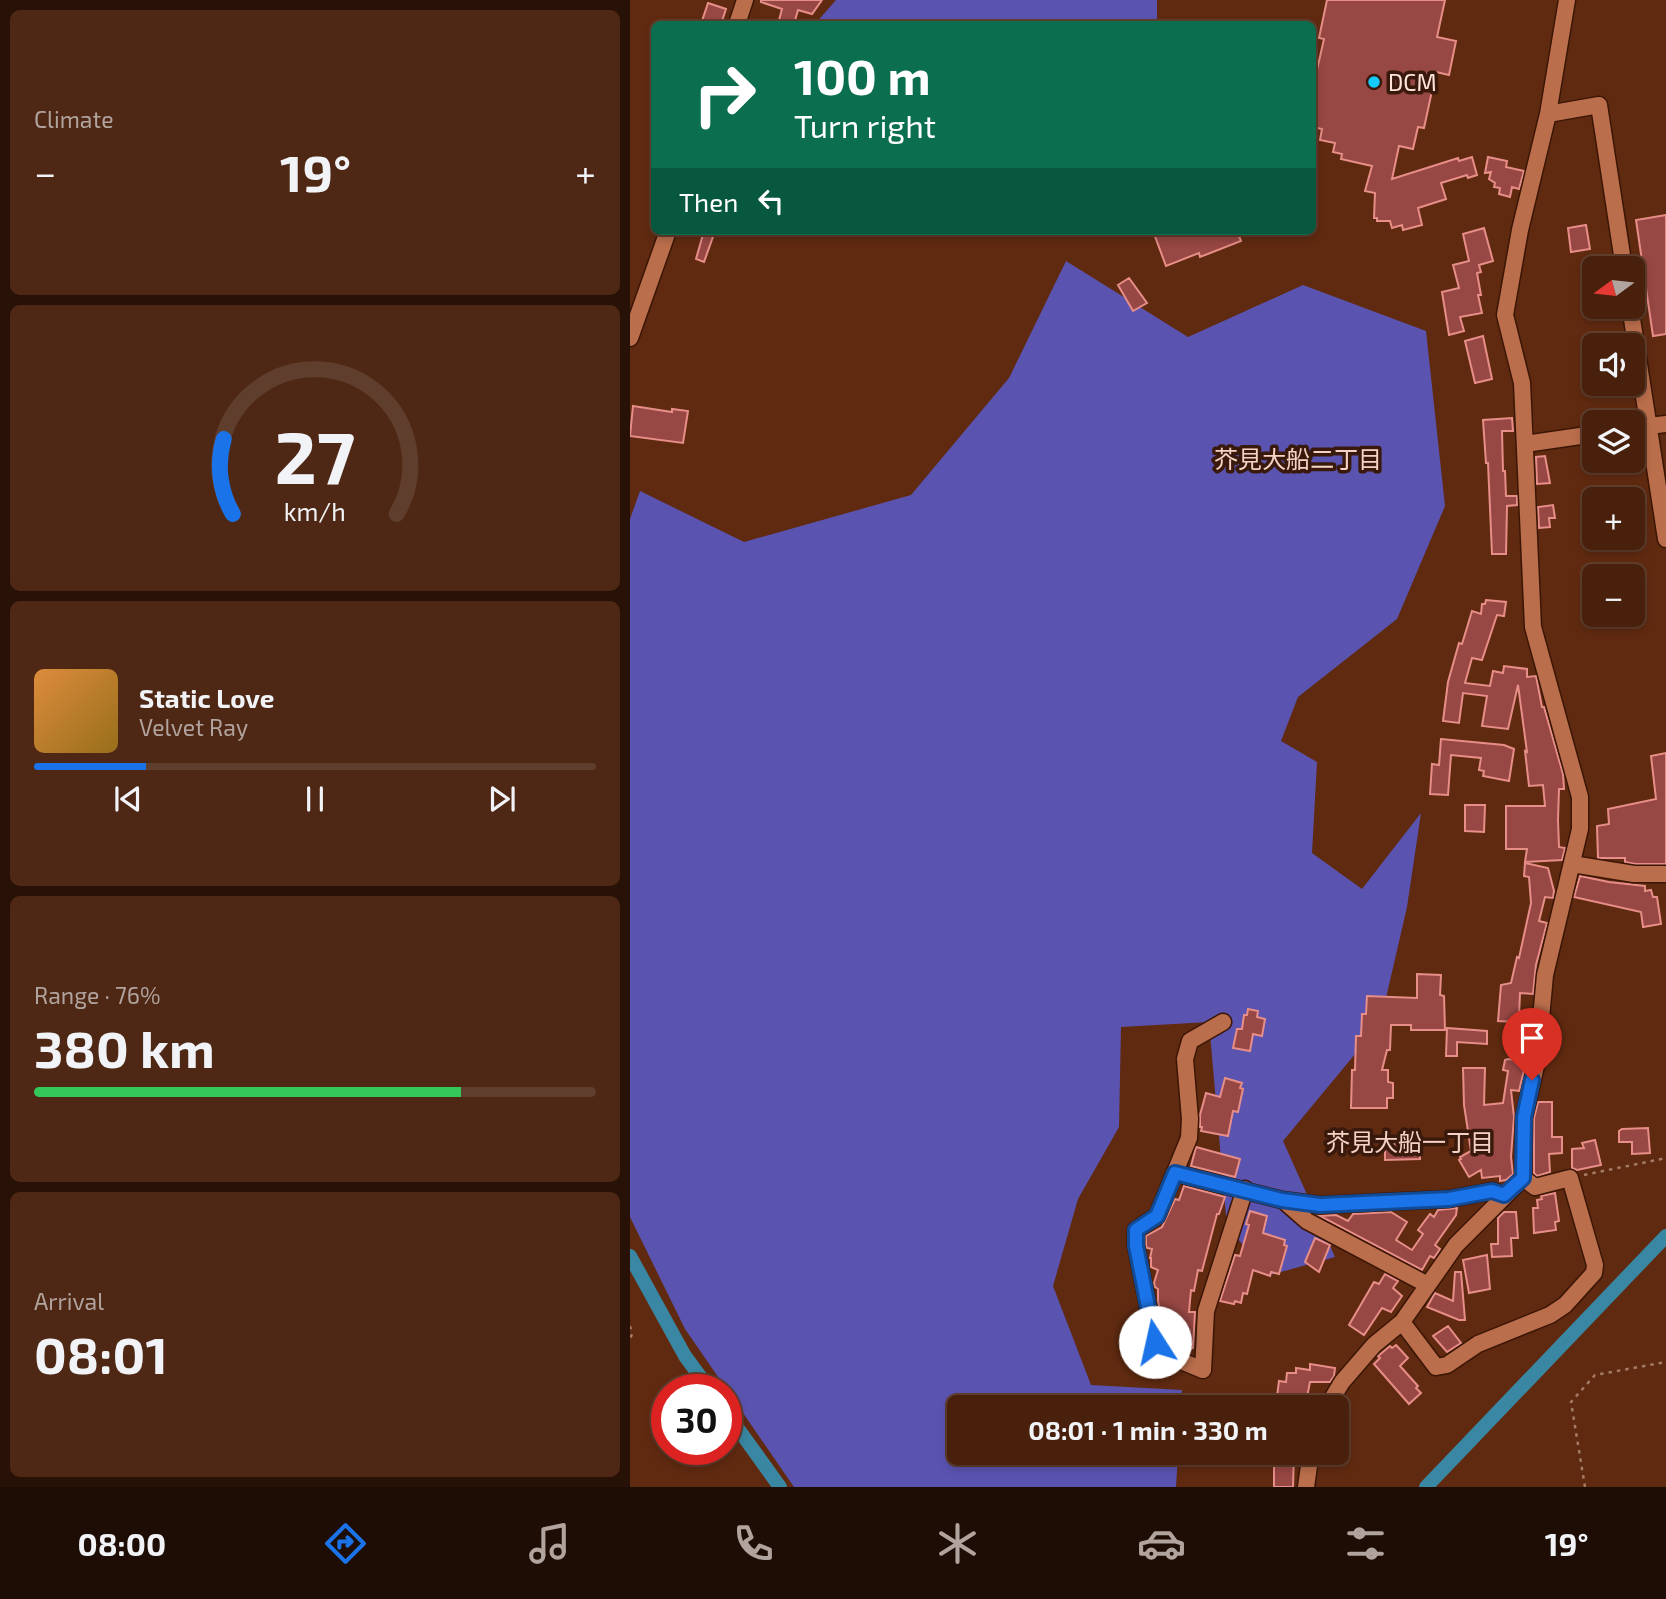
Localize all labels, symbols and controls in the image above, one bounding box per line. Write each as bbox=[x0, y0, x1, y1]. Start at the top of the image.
text: 100 m bbox=[794, 46, 931, 105]
icon: right bbox=[679, 49, 770, 140]
place label: DCM bbox=[1388, 68, 1437, 96]
marker: DCM bbox=[1366, 74, 1382, 90]
text: Climate bbox=[34, 105, 114, 133]
text: Turn right bbox=[794, 106, 936, 144]
text: 19° bbox=[280, 140, 351, 202]
text: − bbox=[34, 149, 56, 195]
text: + bbox=[575, 149, 596, 195]
icon: left bbox=[752, 182, 790, 220]
text: Then bbox=[679, 186, 738, 217]
north arrow bbox=[1582, 256, 1645, 318]
map controls bbox=[1582, 256, 1645, 627]
button: sound bbox=[1582, 333, 1645, 396]
button: layers bbox=[1582, 410, 1645, 473]
text: 27 bbox=[275, 412, 355, 500]
district label: 芥見大船二丁目 bbox=[1214, 444, 1382, 473]
button: + bbox=[1582, 487, 1645, 550]
text: km/h bbox=[284, 496, 346, 526]
button: − bbox=[1582, 564, 1645, 627]
text: Static Love bbox=[139, 682, 275, 713]
text: Velvet Ray bbox=[139, 713, 248, 741]
icon: previous bbox=[109, 780, 147, 818]
icon: pause bbox=[296, 780, 334, 818]
icon: next bbox=[483, 780, 521, 818]
text: Range · 76% bbox=[34, 981, 160, 1009]
pin bbox=[1502, 1008, 1562, 1080]
text: 380 km bbox=[34, 1016, 215, 1078]
icon: arrive bbox=[1513, 1019, 1551, 1057]
district label: 芥見大船一丁目 bbox=[1326, 1127, 1494, 1156]
text: Arrival bbox=[34, 1287, 104, 1315]
position arrow bbox=[1118, 1305, 1192, 1379]
text: 08:01 bbox=[34, 1322, 168, 1384]
speed limit sign: 30 bbox=[651, 1374, 742, 1465]
text: 08:01 · 1 min · 330 m bbox=[1028, 1414, 1268, 1445]
icon: directions bbox=[321, 1519, 370, 1568]
icon: music bbox=[525, 1519, 574, 1568]
icon: phone bbox=[729, 1519, 778, 1568]
icon: climate bbox=[933, 1519, 982, 1568]
icon: car bbox=[1137, 1519, 1186, 1568]
icon: filters bbox=[1341, 1519, 1390, 1568]
text: 08:00 bbox=[77, 1524, 166, 1562]
text: 19° bbox=[1545, 1524, 1589, 1562]

